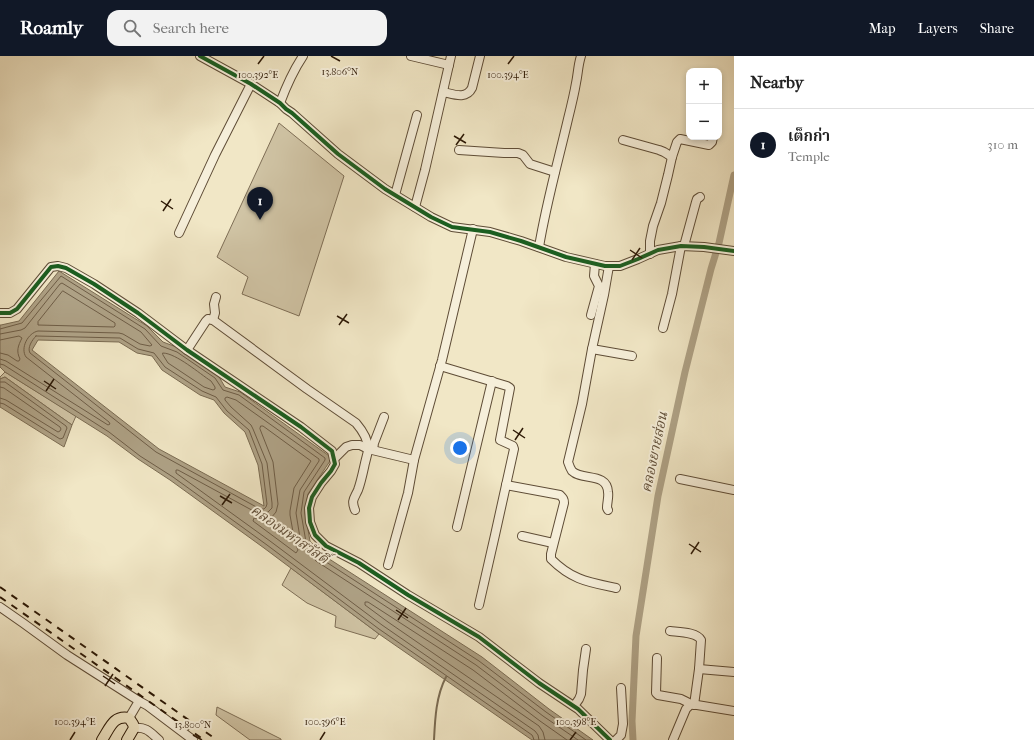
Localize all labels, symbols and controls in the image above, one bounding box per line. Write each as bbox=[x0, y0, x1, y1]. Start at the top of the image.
search box bbox=[107, 10, 387, 46]
text: Roamly bbox=[20, 17, 83, 39]
icon: search bbox=[121, 17, 143, 39]
text: Search here bbox=[153, 19, 229, 37]
text: Map bbox=[869, 20, 896, 37]
text: Layers bbox=[918, 20, 958, 37]
text: Share bbox=[980, 20, 1014, 37]
text: 13.806°N bbox=[322, 66, 359, 78]
map controls bbox=[686, 68, 722, 140]
button: + bbox=[686, 68, 722, 104]
text: 100.392°E bbox=[238, 69, 278, 81]
text: 100.394°E bbox=[487, 69, 529, 81]
text: Nearby bbox=[750, 72, 804, 92]
button: − bbox=[686, 104, 722, 140]
text: เต็กก่า bbox=[788, 127, 830, 145]
text: 1 bbox=[761, 137, 765, 152]
text: 310 m bbox=[987, 137, 1018, 152]
text: Temple bbox=[788, 149, 830, 164]
pin: 1 bbox=[247, 187, 273, 220]
water label: คลองยายส่อน bbox=[638, 410, 671, 494]
your location bbox=[450, 438, 470, 458]
water label: คลองมหาสวัสดิ์ bbox=[248, 500, 336, 570]
text: 100.394°E bbox=[54, 716, 96, 728]
text: 100.396°E bbox=[305, 716, 346, 728]
text: 100.398°E bbox=[556, 716, 596, 728]
text: 13.800°N bbox=[175, 719, 212, 731]

